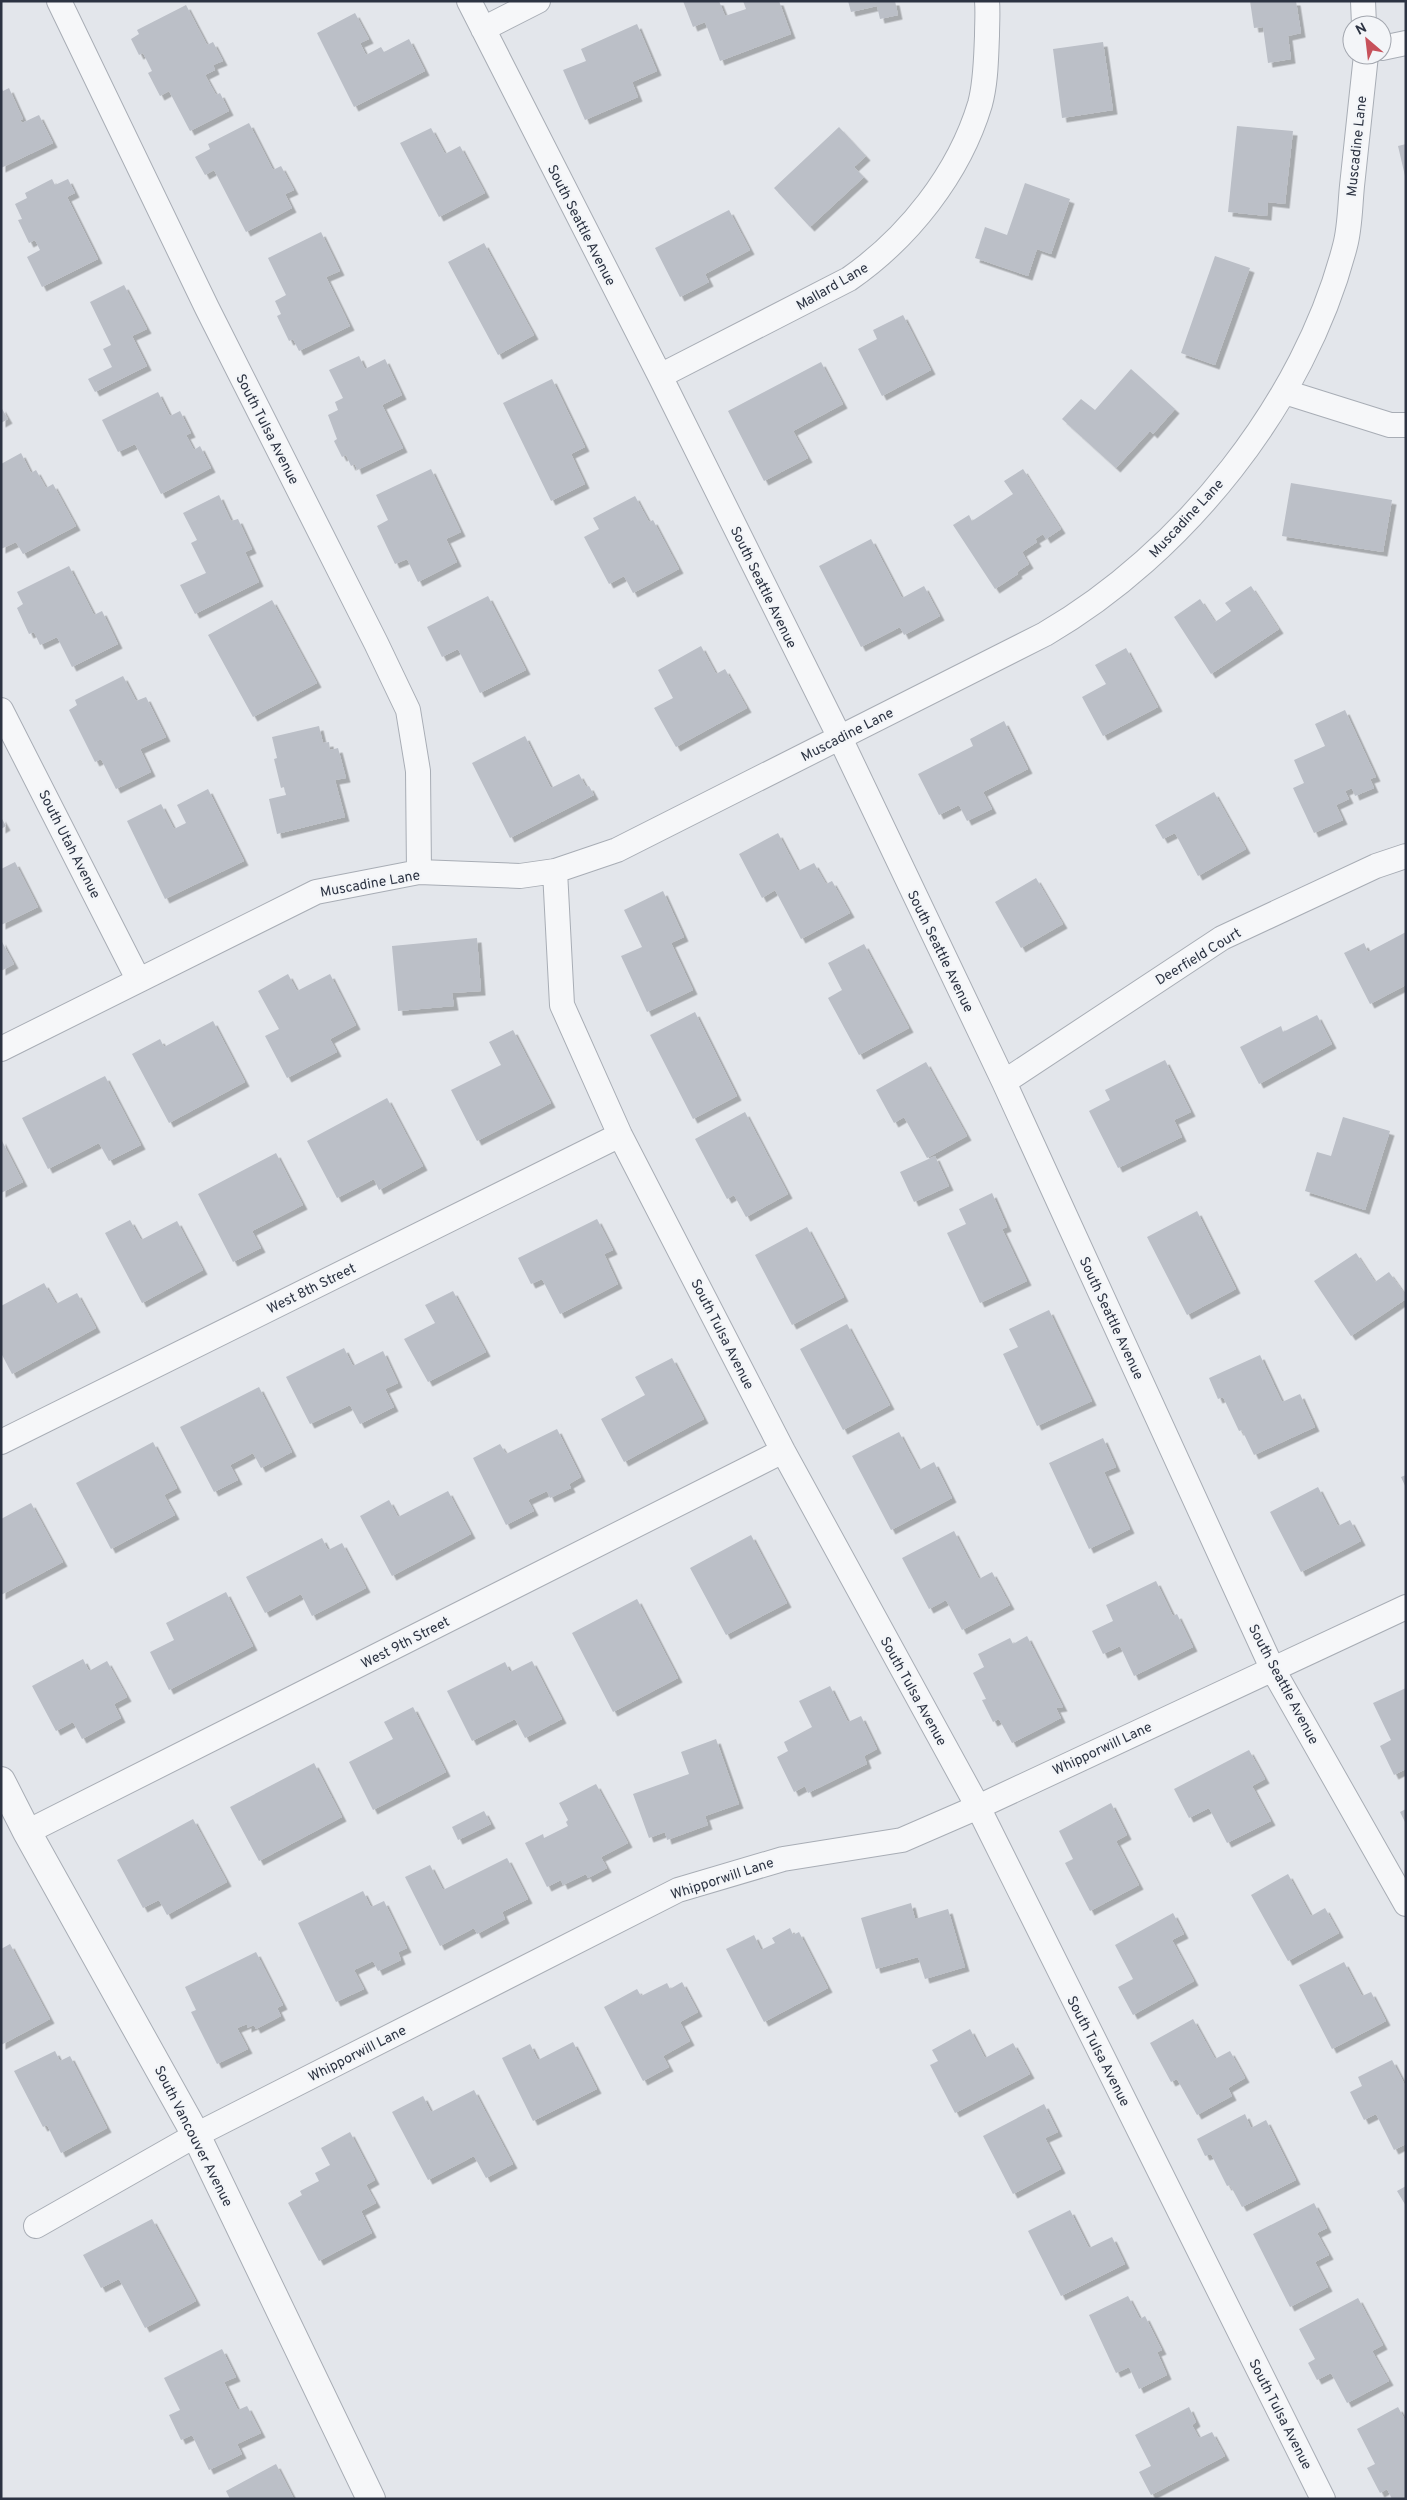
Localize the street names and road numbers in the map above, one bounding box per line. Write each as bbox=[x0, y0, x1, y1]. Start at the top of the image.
street label: Muscadine Lane bbox=[1344, 95, 1371, 197]
street label: South Seattle Avenue bbox=[543, 162, 619, 289]
street label: Mallard Lane bbox=[794, 260, 872, 315]
street label: South Tulsa Avenue bbox=[231, 371, 302, 488]
street label: Muscadine Lane bbox=[1146, 476, 1228, 562]
street label: South Seattle Avenue bbox=[726, 524, 800, 651]
street label: Muscadine Lane bbox=[799, 705, 897, 766]
street label: South Utah Avenue bbox=[34, 788, 103, 902]
street label: Muscadine Lane bbox=[319, 867, 422, 902]
street label: South Seattle Avenue bbox=[903, 888, 977, 1015]
street label: Deerfield Court bbox=[1153, 925, 1245, 990]
street label: South Seattle Avenue bbox=[1075, 1255, 1147, 1383]
street label: West 8th Street bbox=[264, 1260, 359, 1318]
street label: South Tulsa Avenue bbox=[686, 1276, 757, 1393]
street label: West 9th Street bbox=[359, 1614, 453, 1673]
street label: South Seattle Avenue bbox=[1244, 1622, 1322, 1748]
street label: South Tulsa Avenue bbox=[876, 1634, 950, 1749]
street label: Whipporwill Lane bbox=[1050, 1719, 1155, 1780]
street label: Whipporwill Lane bbox=[669, 1855, 776, 1904]
street label: South Tulsa Avenue bbox=[1062, 1993, 1133, 2110]
street label: Whipporwill Lane bbox=[306, 2022, 409, 2086]
street label: South Vancouver Avenue bbox=[150, 2063, 236, 2210]
street label: South Tulsa Avenue bbox=[1244, 2356, 1315, 2473]

